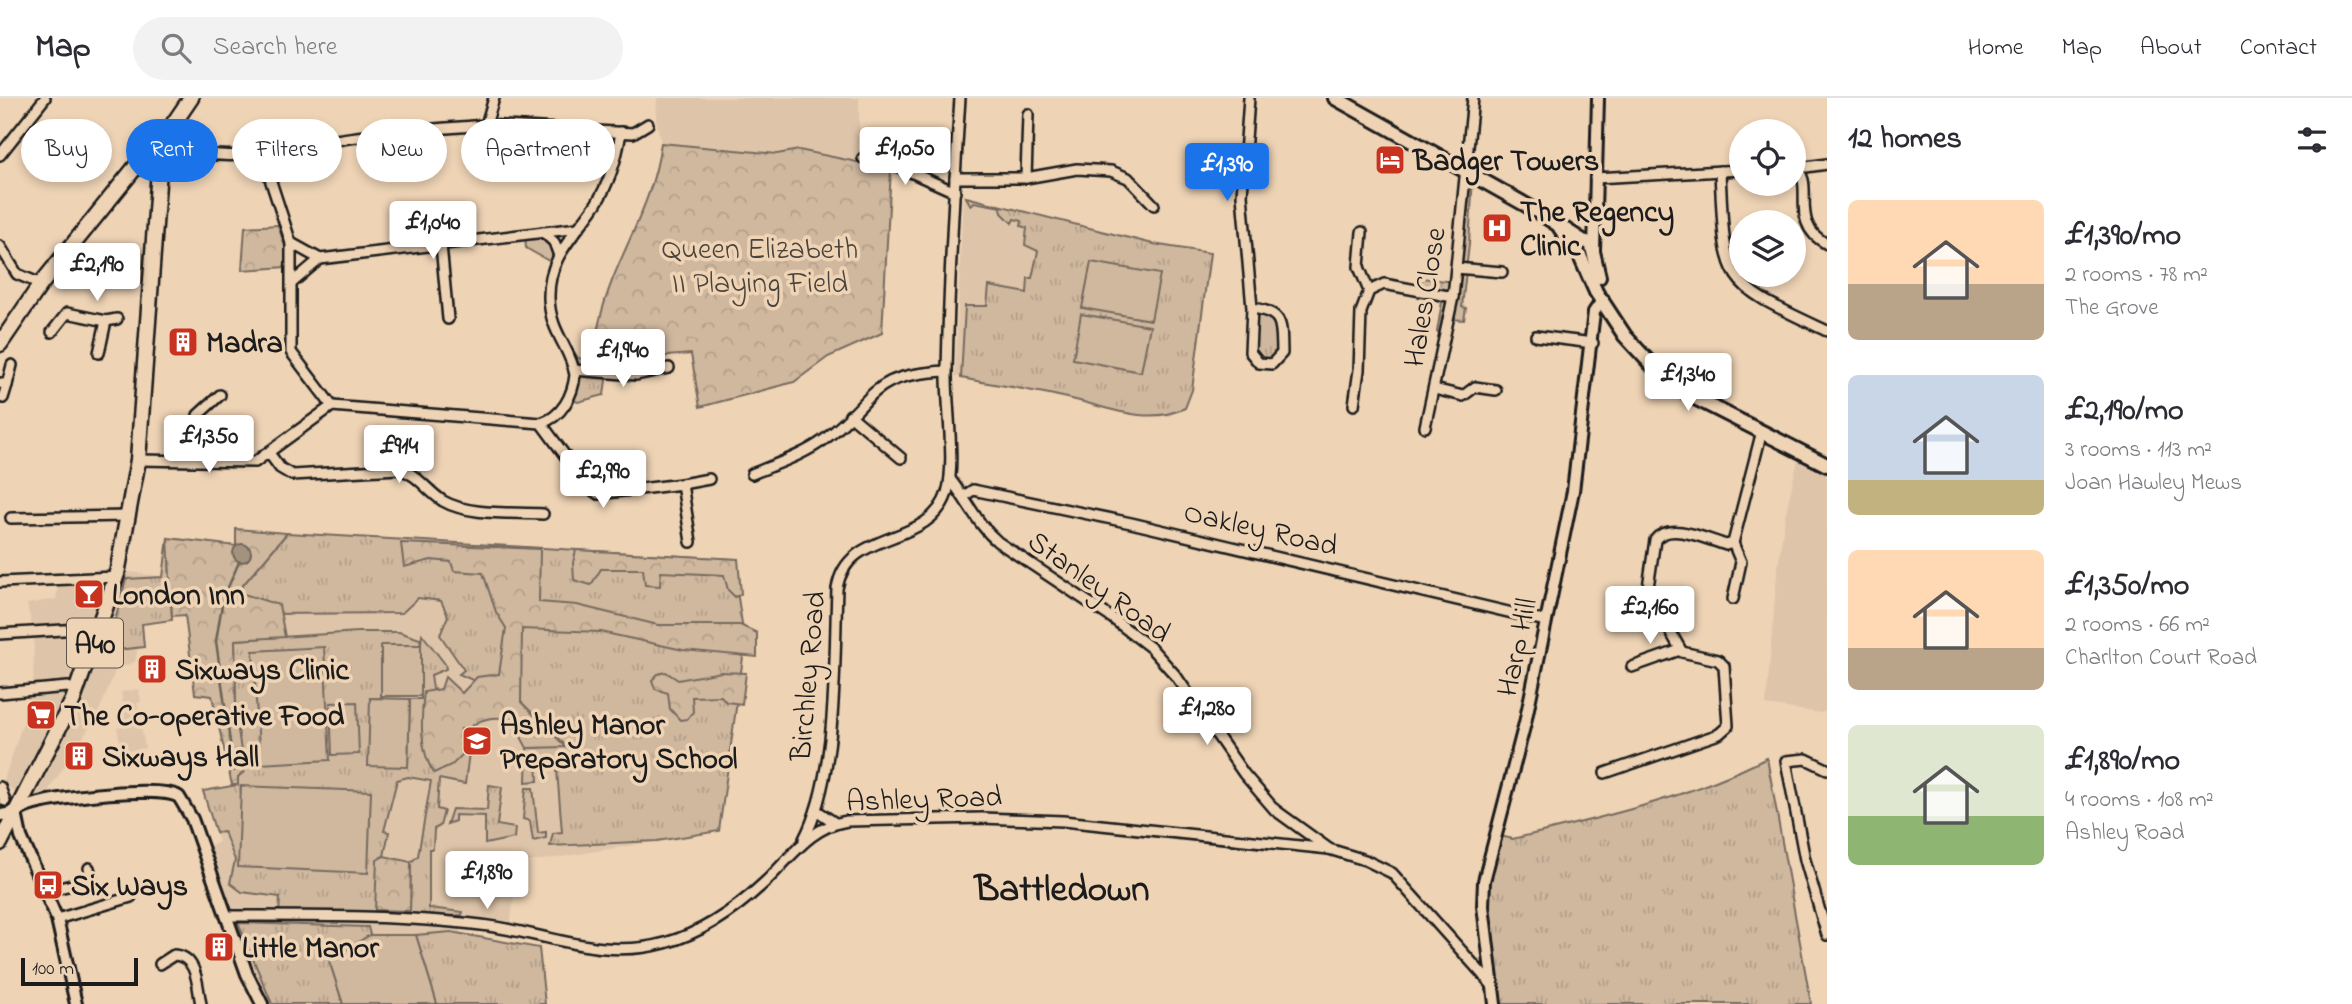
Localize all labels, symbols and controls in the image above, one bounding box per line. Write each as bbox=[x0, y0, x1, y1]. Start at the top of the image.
search box bbox=[133, 17, 623, 80]
text: Map bbox=[35, 24, 91, 72]
icon: search bbox=[157, 29, 195, 67]
text: Search here bbox=[213, 29, 337, 67]
text: Home bbox=[1968, 31, 2024, 66]
text: Map bbox=[2062, 31, 2102, 66]
text: About bbox=[2140, 31, 2202, 66]
text: Contact bbox=[2240, 31, 2317, 66]
text: 12 homes bbox=[1848, 118, 1962, 162]
chip: Buy bbox=[21, 119, 112, 182]
chip: Rent bbox=[126, 119, 218, 182]
chip: Filters bbox=[232, 119, 342, 182]
chip: New bbox=[356, 119, 447, 182]
chip: Apartment bbox=[461, 119, 615, 182]
map controls bbox=[1729, 119, 1806, 287]
button: locate bbox=[1729, 119, 1806, 196]
icon: filters bbox=[2293, 121, 2331, 159]
pin: £1,050 bbox=[848, 127, 962, 187]
text: £1,050 bbox=[876, 133, 934, 166]
place label: Badger Towers bbox=[1411, 141, 1599, 186]
hotel icon: Badger Towers bbox=[1373, 143, 1407, 177]
pin: £1,390 bbox=[1170, 144, 1284, 203]
text: £1,390 bbox=[1201, 149, 1253, 182]
place label: The Regency Clinic bbox=[1520, 192, 1674, 270]
pin: £1,040 bbox=[376, 202, 490, 261]
text: £1,040 bbox=[405, 207, 461, 240]
button: layers bbox=[1729, 210, 1806, 287]
hospital icon: The Regency Clinic bbox=[1480, 211, 1514, 245]
text: £1,390/mo bbox=[2065, 215, 2181, 259]
street label: Hales Close bbox=[1394, 224, 1460, 370]
icon: home bbox=[1904, 228, 1988, 312]
park label: Queen Elizabeth II Playing Field bbox=[662, 229, 858, 307]
pin: £2,190 bbox=[40, 244, 154, 303]
text: £2,190 bbox=[70, 249, 124, 282]
text: 2 rooms · 78 m² bbox=[2065, 259, 2208, 292]
text: The Grove bbox=[2065, 292, 2159, 325]
place label: Madra bbox=[206, 323, 283, 367]
building icon: Madra bbox=[166, 325, 200, 359]
pin: £1,940 bbox=[566, 330, 680, 389]
text: £1,940 bbox=[597, 335, 649, 368]
pin: £1,340 bbox=[1631, 354, 1745, 413]
text: £1,340 bbox=[1661, 359, 1715, 392]
text: £2,190/mo bbox=[2065, 390, 2184, 434]
icon: home bbox=[1904, 403, 1988, 487]
pin: £1,350 bbox=[152, 416, 266, 475]
text: £1,350 bbox=[180, 421, 238, 454]
pin: £914 bbox=[358, 426, 440, 485]
text: £914 bbox=[380, 431, 418, 464]
text: 3 rooms · 113 m² bbox=[2065, 434, 2212, 467]
pin: £2,990 bbox=[546, 450, 660, 510]
text: £2,990 bbox=[576, 456, 630, 489]
text: Joan Hawley Mews bbox=[2065, 467, 2242, 500]
street label: Oakley Road bbox=[1179, 492, 1342, 570]
street label: Stanley Road bbox=[1017, 521, 1179, 656]
text: £1,350/mo bbox=[2065, 565, 2189, 609]
place label: London Inn bbox=[112, 575, 245, 619]
bar icon: London Inn bbox=[72, 577, 106, 611]
icon: home bbox=[1904, 578, 1988, 662]
pin: £2,160 bbox=[1593, 587, 1707, 646]
street label: Birchley Road bbox=[781, 589, 839, 764]
text: £2,160 bbox=[1621, 592, 1679, 625]
street label: Harp Hill bbox=[1487, 594, 1551, 701]
text: 2 rooms · 66 m² bbox=[2065, 609, 2210, 642]
road number: A40 bbox=[67, 618, 123, 668]
text: Charlton Court Road bbox=[2065, 642, 2257, 675]
place label: Sixways Clinic bbox=[175, 650, 350, 694]
building icon: Sixways Clinic bbox=[135, 652, 169, 686]
pin: £1,280 bbox=[1150, 688, 1264, 747]
text: £1,280 bbox=[1179, 693, 1235, 726]
place label: The Co-operative Food bbox=[64, 696, 344, 740]
supermarket icon: The Co-operative Food bbox=[24, 698, 58, 732]
place label: Ashley Manor Preparatory School bbox=[500, 705, 738, 783]
school or university icon: Ashley Manor Preparatory School bbox=[460, 724, 494, 758]
place label: Sixways Hall bbox=[102, 737, 259, 781]
building icon: Sixways Hall bbox=[62, 739, 96, 773]
text: £1,890/mo bbox=[2065, 740, 2180, 784]
icon: home bbox=[1904, 753, 1988, 837]
street label: Ashley Road bbox=[845, 776, 1003, 826]
text: 4 rooms · 108 m² bbox=[2065, 784, 2214, 817]
text: Ashley Road bbox=[2065, 817, 2185, 850]
pin: £1,890 bbox=[430, 852, 544, 911]
text: £1,890 bbox=[461, 857, 513, 890]
district label: Battledown bbox=[972, 864, 1150, 918]
place label: Six Ways bbox=[71, 866, 188, 910]
bus stop icon: Six Ways bbox=[31, 868, 65, 902]
place label: Little Manor bbox=[242, 928, 379, 972]
building icon: Little Manor bbox=[202, 930, 236, 964]
scale bar bbox=[21, 955, 138, 987]
text: 100 m bbox=[32, 956, 74, 983]

